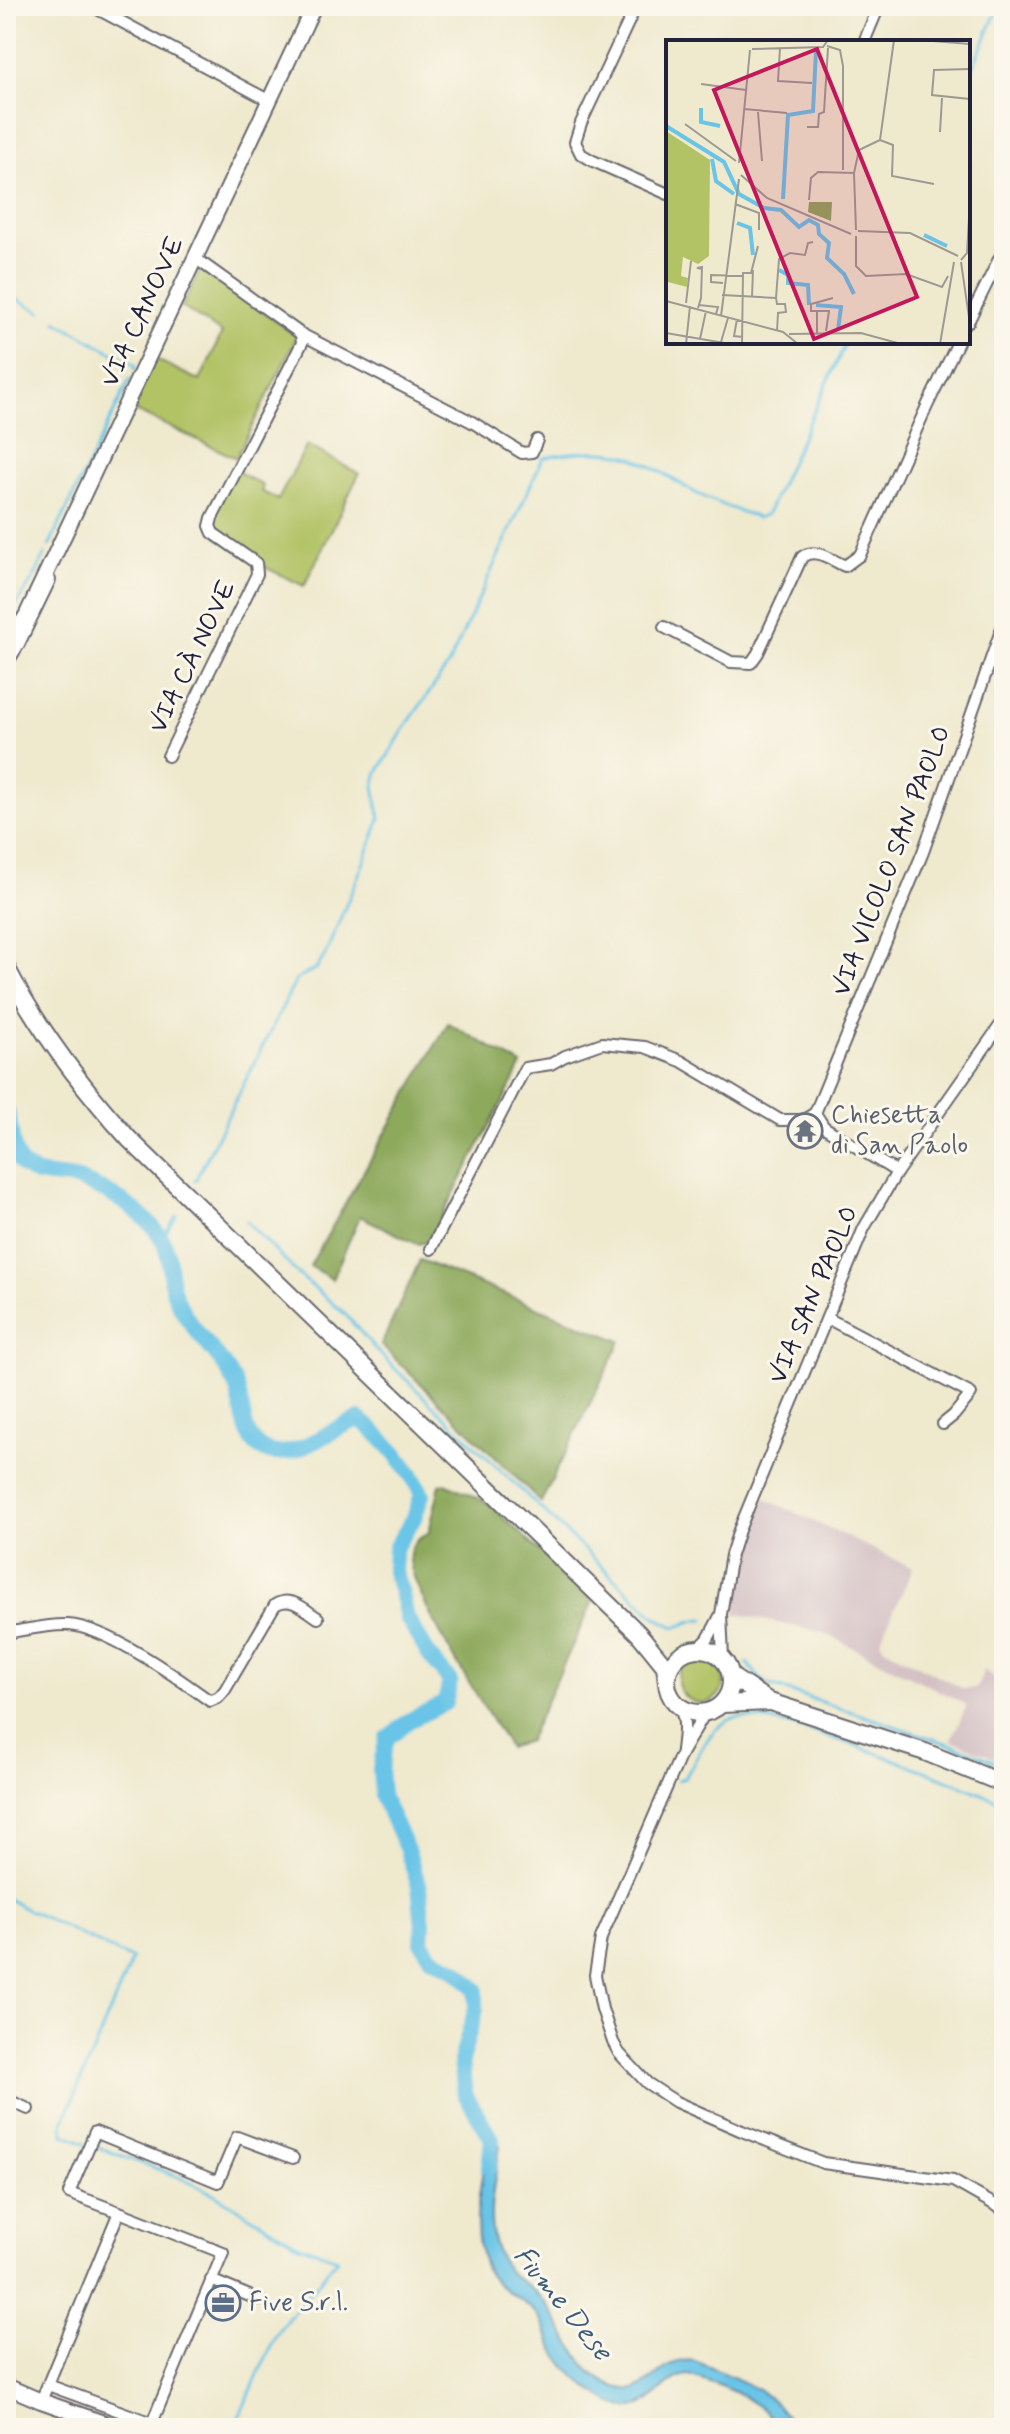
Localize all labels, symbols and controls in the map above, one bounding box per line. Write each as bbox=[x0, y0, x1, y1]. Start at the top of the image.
inset map bbox=[666, 40, 970, 344]
street label: VIA CANOVE bbox=[93, 231, 193, 393]
street label: VIA CÀ NOVE bbox=[141, 575, 245, 739]
street label: VIA VICOLO SAN PAOLO bbox=[825, 721, 959, 1001]
place label: Chiesetta di San Paolo bbox=[831, 1099, 968, 1163]
temple icon: Chiesetta di San Paolo bbox=[786, 1112, 824, 1150]
street label: VIA SAN PAOLO bbox=[761, 1201, 867, 1389]
water label: Fiume Dese bbox=[504, 2239, 621, 2370]
office icon: Five S.r.l. bbox=[204, 2284, 242, 2322]
place label: Five S.r.l. bbox=[249, 2286, 348, 2320]

